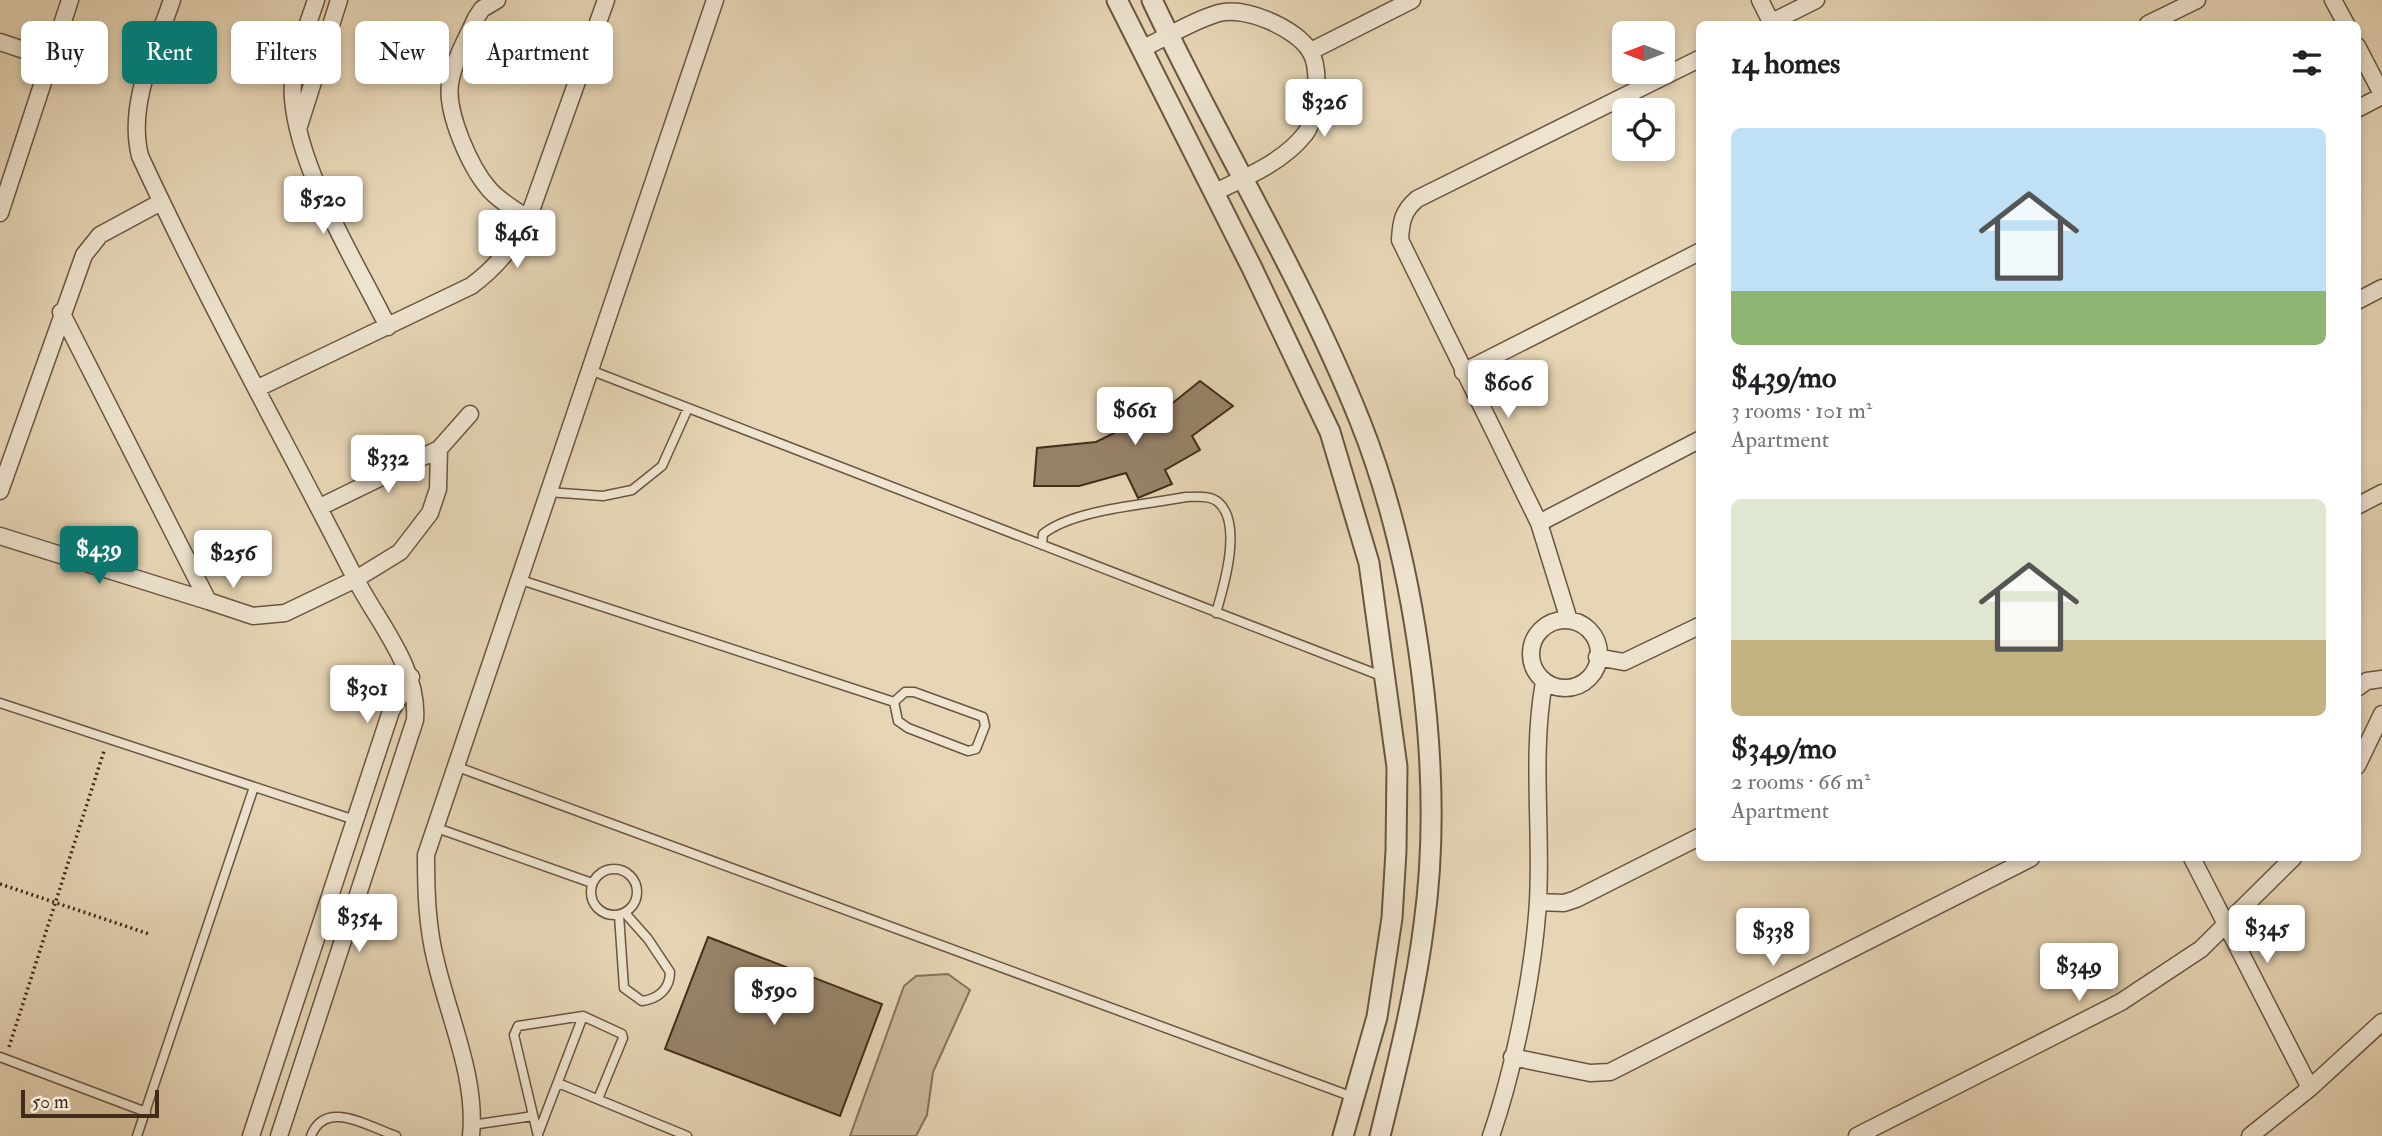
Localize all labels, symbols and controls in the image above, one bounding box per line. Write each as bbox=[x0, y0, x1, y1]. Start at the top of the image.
chip: Buy bbox=[21, 21, 108, 84]
chip: Rent bbox=[122, 21, 217, 84]
chip: Filters bbox=[231, 21, 341, 84]
chip: New bbox=[355, 21, 449, 84]
chip: Apartment bbox=[463, 21, 613, 84]
north arrow bbox=[1612, 21, 1675, 84]
map controls bbox=[1612, 21, 1675, 161]
icon: filters bbox=[2288, 44, 2326, 82]
text: 14 homes bbox=[1731, 45, 1840, 82]
pin: $326 bbox=[1283, 80, 1365, 139]
text: $326 bbox=[1301, 87, 1347, 116]
button: locate bbox=[1612, 98, 1675, 161]
icon: home bbox=[1966, 173, 2092, 299]
pin: $520 bbox=[282, 176, 364, 236]
text: $520 bbox=[300, 184, 346, 213]
pin: $461 bbox=[476, 210, 558, 270]
text: $461 bbox=[494, 218, 540, 247]
text: $439/mo bbox=[1731, 359, 1836, 396]
pin: $606 bbox=[1467, 360, 1549, 420]
text: $606 bbox=[1484, 368, 1532, 397]
pin: $661 bbox=[1094, 388, 1176, 447]
text: $661 bbox=[1113, 395, 1157, 424]
text: 3 rooms · 101 m² bbox=[1731, 396, 1872, 425]
text: Apartment bbox=[1731, 425, 1829, 454]
pin: $332 bbox=[347, 435, 429, 495]
text: $332 bbox=[367, 443, 409, 472]
pin: $439 bbox=[58, 526, 140, 586]
pin: $256 bbox=[192, 530, 274, 590]
text: $439 bbox=[76, 534, 122, 563]
text: $256 bbox=[210, 538, 256, 567]
icon: home bbox=[1966, 544, 2092, 670]
pin: $301 bbox=[326, 666, 408, 725]
text: $301 bbox=[346, 673, 388, 702]
text: $349/mo bbox=[1731, 730, 1836, 767]
text: 2 rooms · 66 m² bbox=[1731, 767, 1870, 796]
text: Apartment bbox=[1731, 796, 1829, 825]
pin: $354 bbox=[318, 894, 400, 954]
text: $354 bbox=[337, 902, 381, 931]
pin: $345 bbox=[2226, 906, 2308, 965]
pin: $338 bbox=[1732, 908, 1814, 968]
text: $345 bbox=[2245, 913, 2289, 942]
text: $338 bbox=[1752, 916, 1794, 945]
pin: $349 bbox=[2038, 944, 2120, 1003]
text: $349 bbox=[2056, 951, 2102, 980]
pin: $590 bbox=[733, 968, 815, 1027]
text: $590 bbox=[751, 975, 797, 1004]
scale bar bbox=[21, 1087, 159, 1119]
text: 50 m bbox=[32, 1090, 69, 1114]

